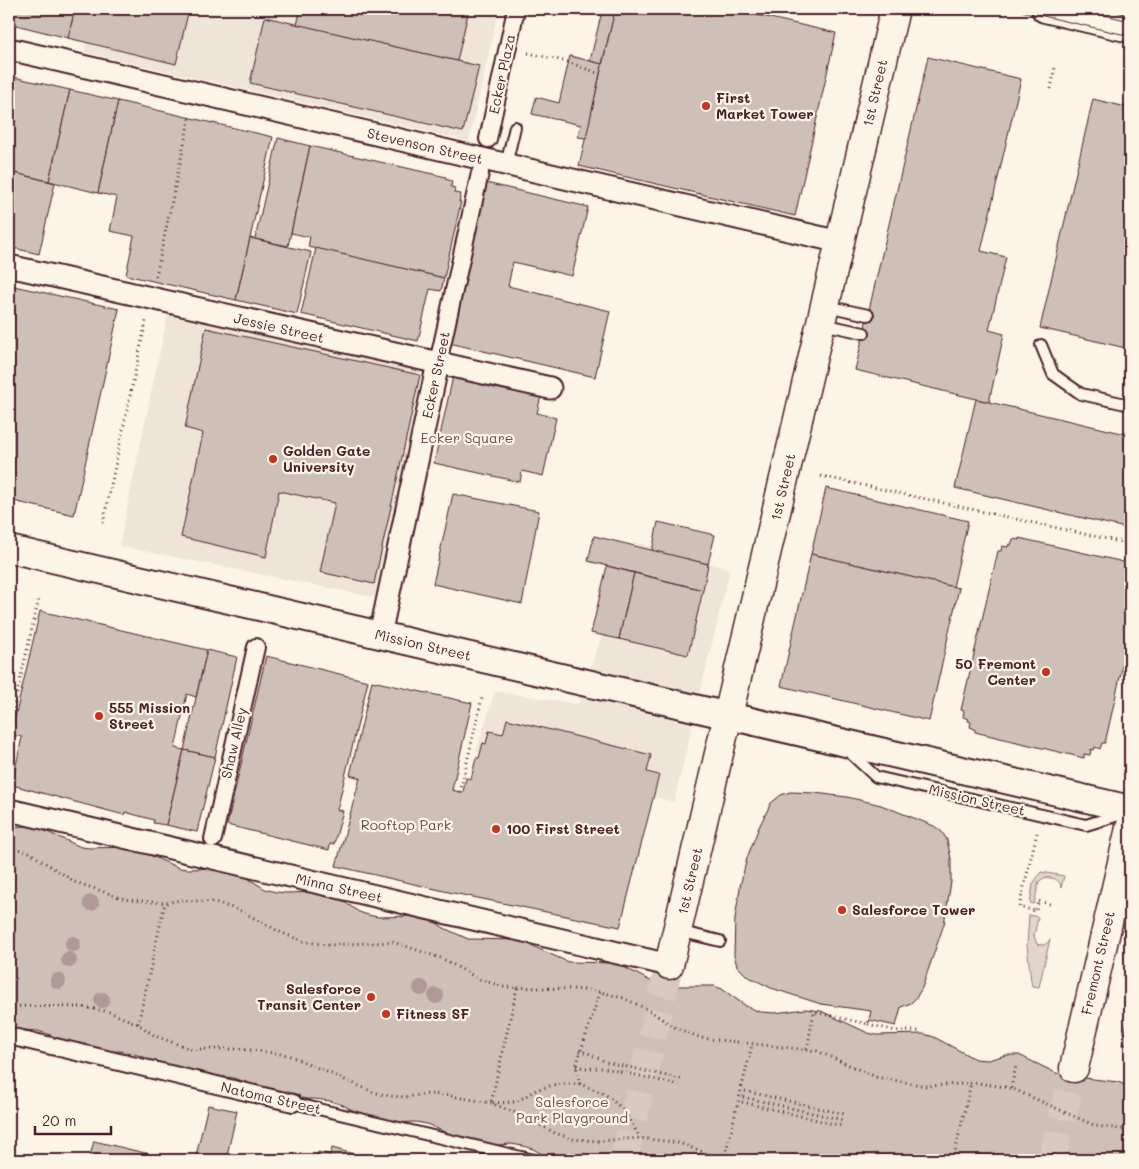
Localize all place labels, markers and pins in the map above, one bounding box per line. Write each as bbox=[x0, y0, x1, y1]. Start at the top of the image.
place label: First Market Tower bbox=[716, 88, 814, 123]
marker: First Market Tower bbox=[700, 100, 712, 112]
place label: Golden Gate University bbox=[283, 441, 370, 476]
marker: Golden Gate University bbox=[267, 453, 279, 465]
place label: 50 Fremont Center bbox=[955, 654, 1036, 689]
marker: 50 Fremont Center bbox=[1040, 666, 1052, 678]
place label: 555 Mission Street bbox=[109, 698, 190, 733]
marker: 555 Mission Street bbox=[93, 710, 105, 722]
place label: 100 First Street bbox=[506, 819, 620, 838]
marker: 100 First Street bbox=[490, 823, 502, 835]
place label: Salesforce Tower bbox=[852, 900, 975, 919]
marker: Salesforce Tower bbox=[836, 904, 848, 916]
place label: Salesforce Transit Center bbox=[257, 979, 361, 1014]
marker: Salesforce Transit Center bbox=[365, 991, 377, 1003]
place label: Fitness SF bbox=[396, 1004, 469, 1023]
marker: Fitness SF bbox=[380, 1008, 392, 1020]

